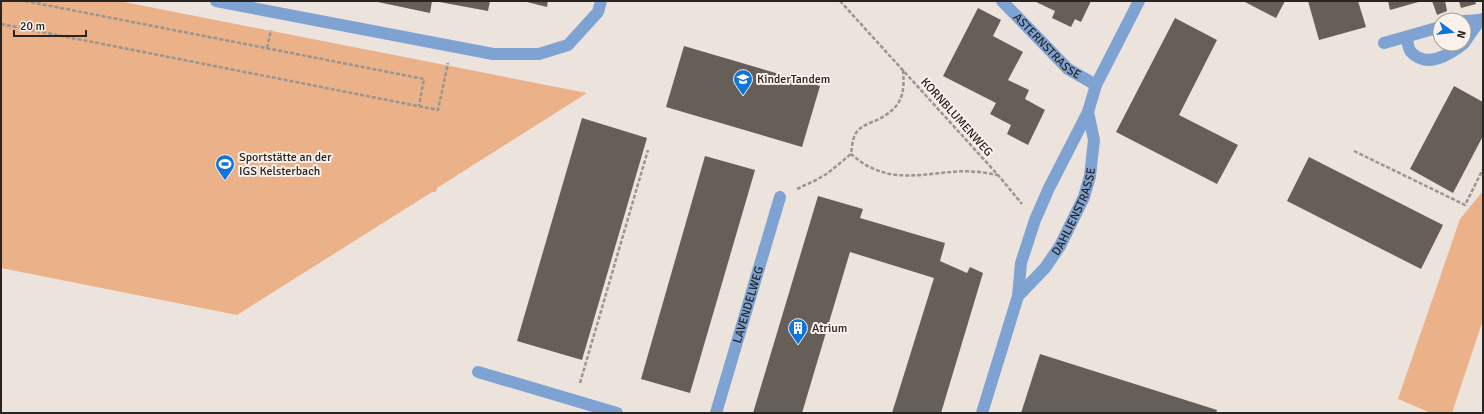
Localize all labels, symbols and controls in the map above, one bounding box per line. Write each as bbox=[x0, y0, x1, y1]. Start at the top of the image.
street label: ASTERNSTRASSE bbox=[1010, 10, 1083, 83]
scale bar bbox=[14, 12, 86, 38]
north arrow bbox=[1432, 12, 1472, 52]
text: 20 m bbox=[20, 19, 45, 34]
text: N bbox=[1454, 29, 1468, 40]
school or university icon: KinderTandem bbox=[732, 68, 754, 96]
place label: KinderTandem bbox=[757, 72, 830, 87]
street label: KORNBLUMENWEG bbox=[917, 75, 996, 160]
place label: Sportstätte an der IGS Kelsterbach bbox=[239, 150, 332, 179]
sports icon: Sportstätte an der IGS Kelsterbach bbox=[214, 153, 236, 181]
street label: DAHLIENSTRASSE bbox=[1049, 167, 1099, 259]
street label: LAVENDELWEG bbox=[730, 265, 767, 345]
building icon: Atrium bbox=[787, 317, 809, 345]
place label: Atrium bbox=[812, 321, 847, 336]

